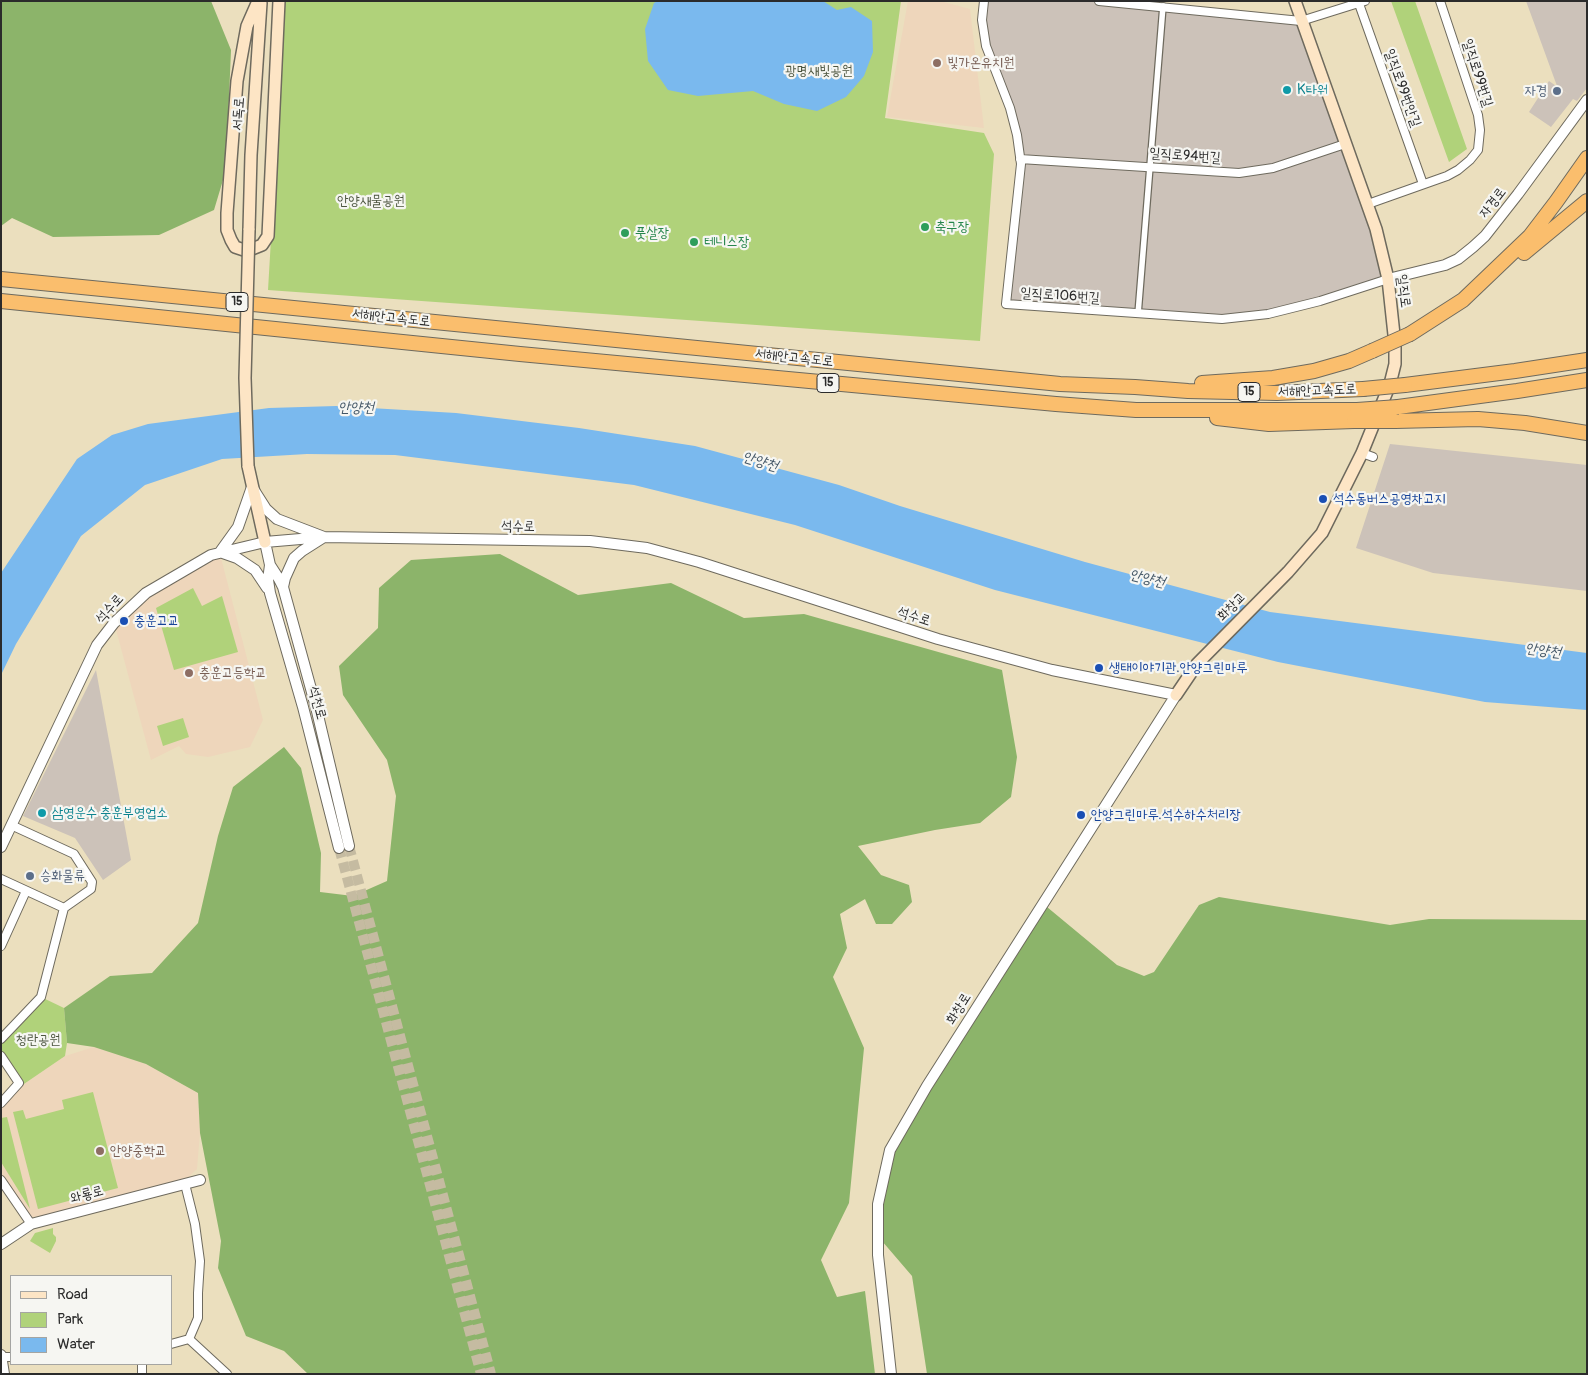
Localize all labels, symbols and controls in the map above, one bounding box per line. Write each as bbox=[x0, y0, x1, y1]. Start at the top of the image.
street label: 일직로99번길 bbox=[1458, 37, 1496, 109]
street label: 일직로99번안길 bbox=[1380, 47, 1424, 129]
place label: 빛가온유치원 bbox=[947, 55, 1015, 71]
marker: 빛가온유치원 bbox=[931, 57, 943, 69]
park label: 광명새빛공원 bbox=[785, 63, 853, 79]
place label: K타워 bbox=[1297, 82, 1328, 98]
place label: 자경 bbox=[1524, 83, 1547, 99]
marker: K타워 bbox=[1281, 84, 1293, 96]
marker: 자경 bbox=[1551, 85, 1563, 97]
street label: 서독로 bbox=[229, 97, 249, 131]
street label: 일직로94번길 bbox=[1149, 145, 1221, 167]
street label: 자경로 bbox=[1476, 185, 1510, 221]
park label: 안양새물공원 bbox=[337, 193, 405, 209]
place label: 축구장 bbox=[935, 219, 969, 235]
marker: 축구장 bbox=[919, 221, 931, 233]
place label: 풋살장 bbox=[635, 225, 669, 241]
marker: 풋살장 bbox=[619, 227, 631, 239]
place label: 테니스장 bbox=[704, 234, 749, 250]
marker: 테니스장 bbox=[688, 236, 700, 248]
street label: 일직로 bbox=[1392, 273, 1414, 309]
street label: 일직로106번길 bbox=[1020, 285, 1100, 307]
road number: 15 bbox=[226, 292, 248, 312]
street label: 서해안고속도로 bbox=[351, 306, 431, 330]
street label: 서해안고속도로 bbox=[754, 346, 834, 370]
road number: 15 bbox=[817, 373, 839, 392]
street label: 서해안고속도로 bbox=[1277, 381, 1357, 401]
road number: 15 bbox=[1238, 382, 1260, 402]
water label: 안양천 bbox=[338, 399, 374, 417]
water label: 안양천 bbox=[740, 448, 780, 476]
place label: 석수동버스공영차고지 bbox=[1333, 491, 1446, 507]
marker: 석수동버스공영차고지 bbox=[1317, 493, 1329, 505]
street label: 석수로 bbox=[501, 518, 535, 536]
water label: 안양천 bbox=[1127, 566, 1167, 592]
street label: 화창교 bbox=[1214, 589, 1250, 625]
street label: 석수로 bbox=[92, 591, 128, 627]
street label: 석수로 bbox=[895, 604, 933, 630]
place label: 충훈고교 bbox=[134, 613, 179, 629]
marker: 충훈고교 bbox=[118, 615, 130, 627]
water label: 안양천 bbox=[1524, 640, 1562, 662]
place label: 생태이야기관.안양그린마루 bbox=[1109, 660, 1247, 676]
marker: 생태이야기관.안양그린마루 bbox=[1093, 662, 1105, 674]
place label: 충훈고등학교 bbox=[199, 665, 267, 681]
marker: 충훈고등학교 bbox=[183, 667, 195, 679]
street label: 석천로 bbox=[305, 685, 329, 721]
place label: 삼영운수 충훈부영업소 bbox=[52, 805, 168, 821]
marker: 삼영운수 충훈부영업소 bbox=[36, 807, 48, 819]
place label: 안양그린마루.석수하수처리장 bbox=[1091, 807, 1241, 823]
marker: 안양그린마루.석수하수처리장 bbox=[1075, 809, 1087, 821]
place label: 승화물류 bbox=[40, 868, 85, 884]
marker: 승화물류 bbox=[24, 870, 36, 882]
street label: 화창로 bbox=[943, 990, 975, 1028]
park label: 청란공원 bbox=[15, 1032, 61, 1048]
place label: 안양중학교 bbox=[110, 1143, 166, 1159]
marker: 안양중학교 bbox=[94, 1145, 106, 1157]
street label: 와룡로 bbox=[69, 1183, 105, 1207]
legend bbox=[10, 1275, 172, 1365]
text: Road bbox=[57, 1285, 88, 1304]
text: Park bbox=[57, 1310, 83, 1329]
text: Water bbox=[57, 1335, 95, 1354]

